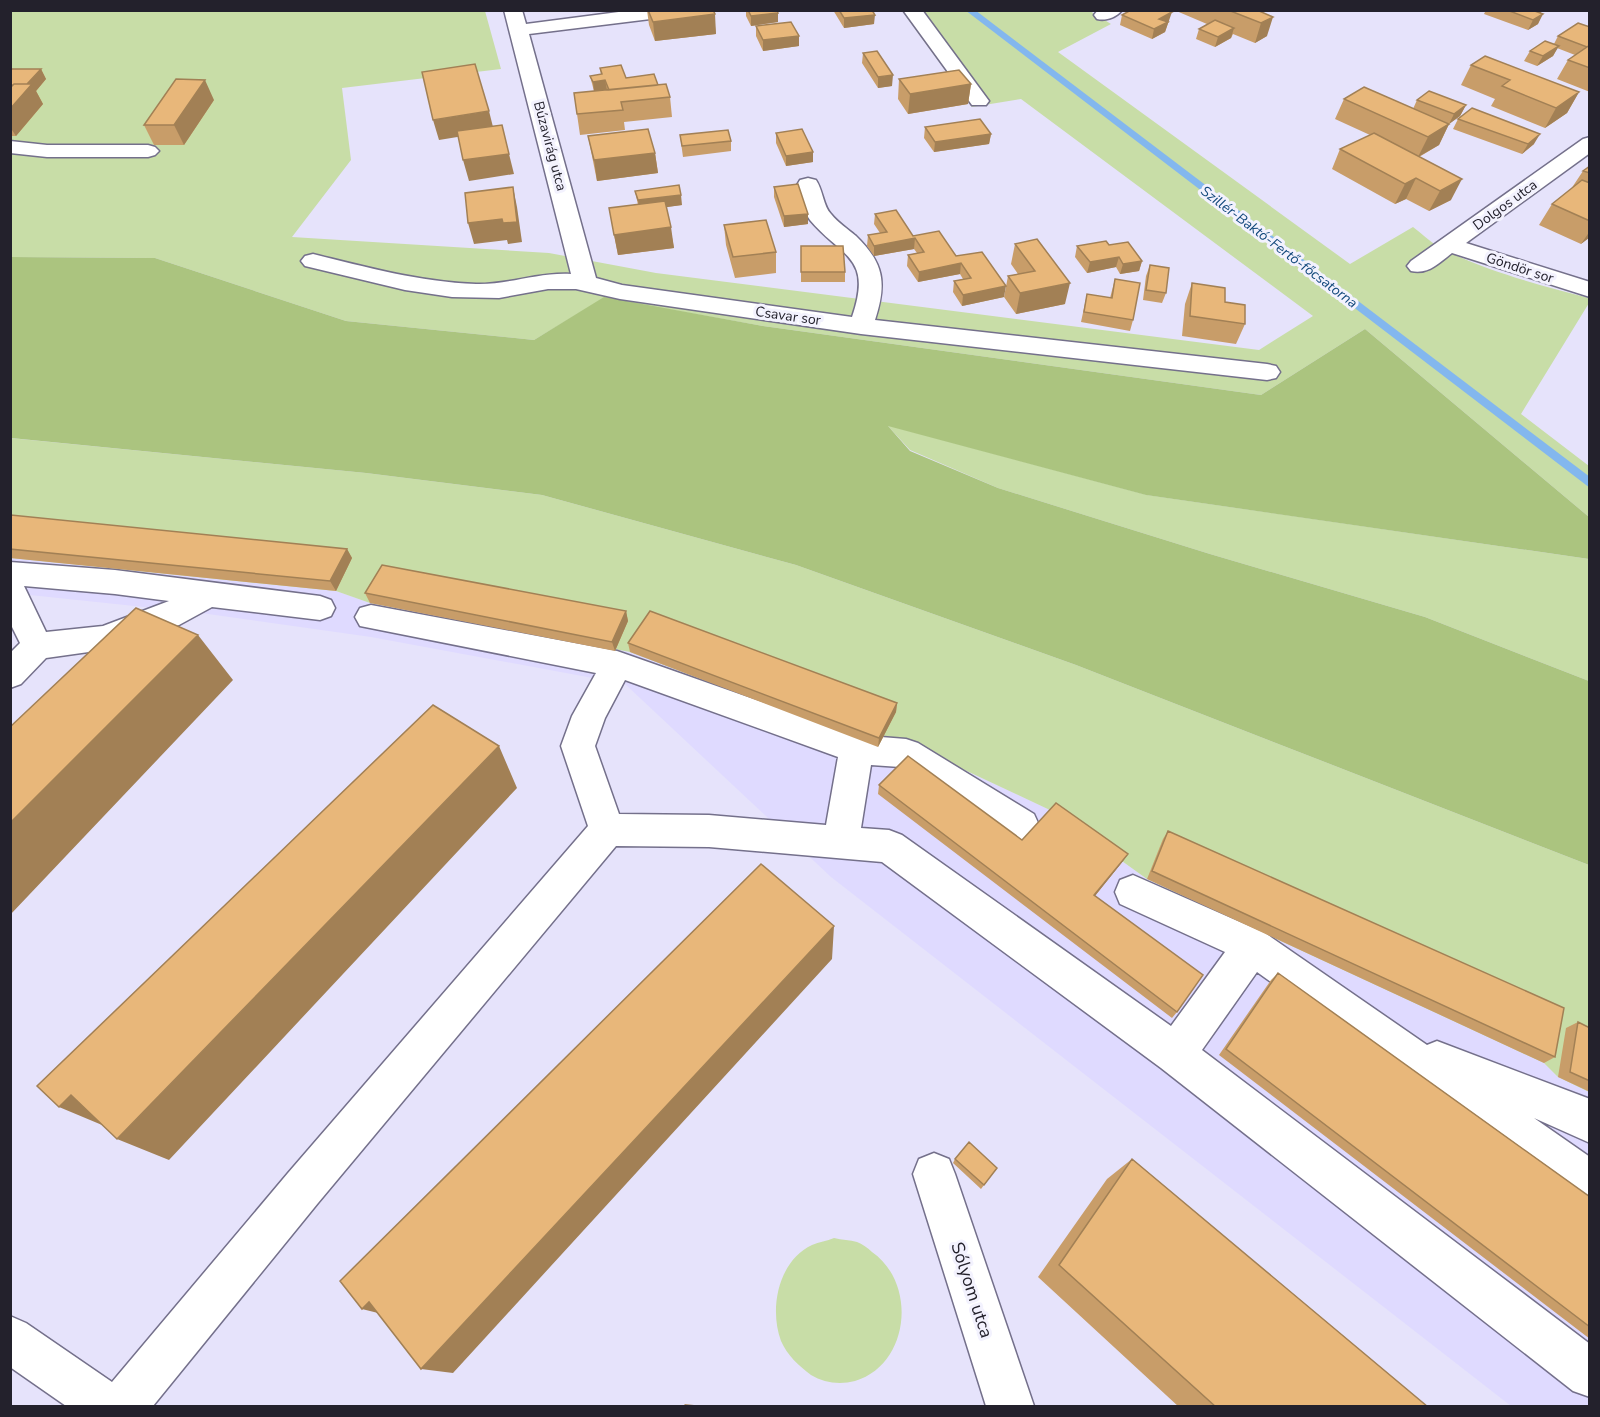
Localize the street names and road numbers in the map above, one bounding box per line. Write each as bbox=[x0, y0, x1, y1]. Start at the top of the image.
street label: Búzavirág utca bbox=[529, 99, 571, 193]
street label: Dolgos utca bbox=[1469, 175, 1541, 235]
street label: Göndör sor bbox=[1484, 248, 1556, 288]
street label: Csavar sor bbox=[754, 302, 822, 330]
street label: Sólyom utca bbox=[945, 1239, 999, 1341]

